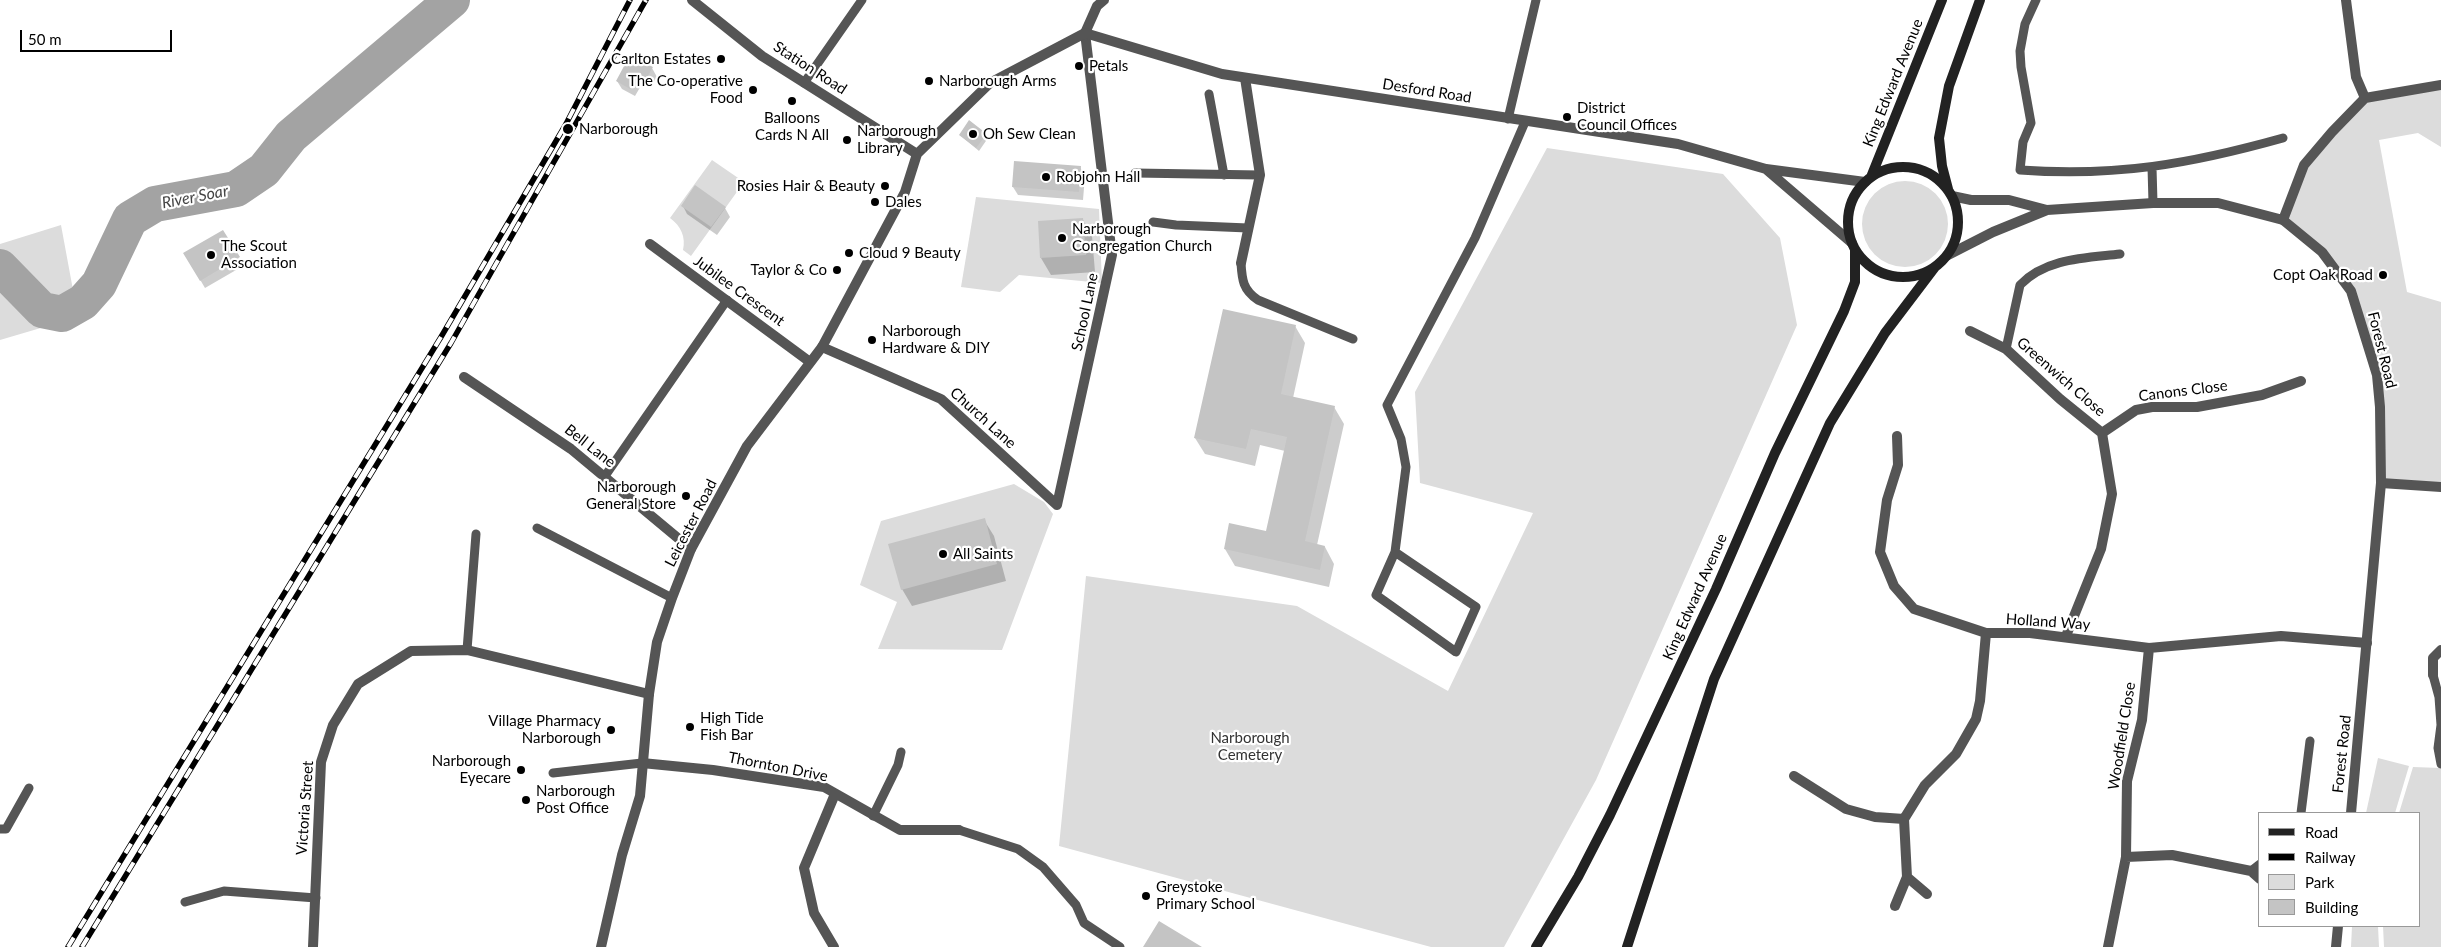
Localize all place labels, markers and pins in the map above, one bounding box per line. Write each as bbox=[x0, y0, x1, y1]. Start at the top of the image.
place label: Carlton Estates bbox=[611, 50, 711, 68]
marker: Carlton Estates bbox=[715, 53, 727, 65]
place label: Petals bbox=[1089, 57, 1128, 75]
marker: Petals bbox=[1073, 60, 1085, 72]
place label: The Co-operative Food bbox=[628, 72, 743, 107]
place label: Narborough Arms bbox=[939, 72, 1056, 90]
marker: Narborough Arms bbox=[923, 75, 935, 87]
marker: The Co-operative Food bbox=[747, 84, 759, 96]
marker: Balloons Cards N All bbox=[786, 95, 798, 107]
place label: District Council Offices bbox=[1577, 99, 1677, 134]
place label: Balloons Cards N All bbox=[755, 109, 829, 144]
marker: District Council Offices bbox=[1561, 111, 1573, 123]
place label: Narborough bbox=[579, 120, 658, 138]
marker: Narborough bbox=[561, 122, 575, 136]
place label: Narborough Library bbox=[857, 122, 936, 157]
place label: Oh Sew Clean bbox=[983, 125, 1076, 143]
marker: Oh Sew Clean bbox=[967, 128, 979, 140]
marker: Narborough Library bbox=[841, 134, 853, 146]
place label: Robjohn Hall bbox=[1056, 168, 1140, 186]
marker: Robjohn Hall bbox=[1040, 171, 1052, 183]
place label: Rosies Hair & Beauty bbox=[737, 177, 875, 195]
marker: Rosies Hair & Beauty bbox=[879, 180, 891, 192]
place label: Dales bbox=[885, 193, 922, 211]
marker: Dales bbox=[869, 196, 881, 208]
place label: Narborough Congregation Church bbox=[1072, 220, 1212, 255]
marker: Narborough Congregation Church bbox=[1056, 232, 1068, 244]
place label: The Scout Association bbox=[221, 237, 297, 272]
place label: Cloud 9 Beauty bbox=[859, 244, 961, 262]
marker: Cloud 9 Beauty bbox=[843, 247, 855, 259]
marker: The Scout Association bbox=[205, 249, 217, 261]
place label: Taylor & Co bbox=[751, 261, 827, 279]
marker: Taylor & Co bbox=[831, 264, 843, 276]
place label: Copt Oak Road bbox=[2273, 266, 2373, 284]
marker: Copt Oak Road bbox=[2377, 269, 2389, 281]
place label: Narborough Hardware & DIY bbox=[882, 322, 990, 357]
marker: Narborough Hardware & DIY bbox=[866, 334, 878, 346]
place label: Narborough General Store bbox=[586, 478, 676, 513]
marker: Narborough General Store bbox=[680, 490, 692, 502]
place label: All Saints bbox=[953, 545, 1013, 563]
marker: All Saints bbox=[937, 548, 949, 560]
place label: High Tide Fish Bar bbox=[700, 709, 764, 744]
place label: Village Pharmacy Narborough bbox=[488, 712, 601, 747]
marker: High Tide Fish Bar bbox=[684, 721, 696, 733]
marker: Village Pharmacy Narborough bbox=[605, 724, 617, 736]
place label: Narborough Eyecare bbox=[432, 752, 511, 787]
marker: Narborough Eyecare bbox=[515, 764, 527, 776]
place label: Narborough Post Office bbox=[536, 782, 615, 817]
marker: Narborough Post Office bbox=[520, 794, 532, 806]
place label: Greystoke Primary School bbox=[1156, 878, 1255, 913]
marker: Greystoke Primary School bbox=[1140, 890, 1152, 902]

